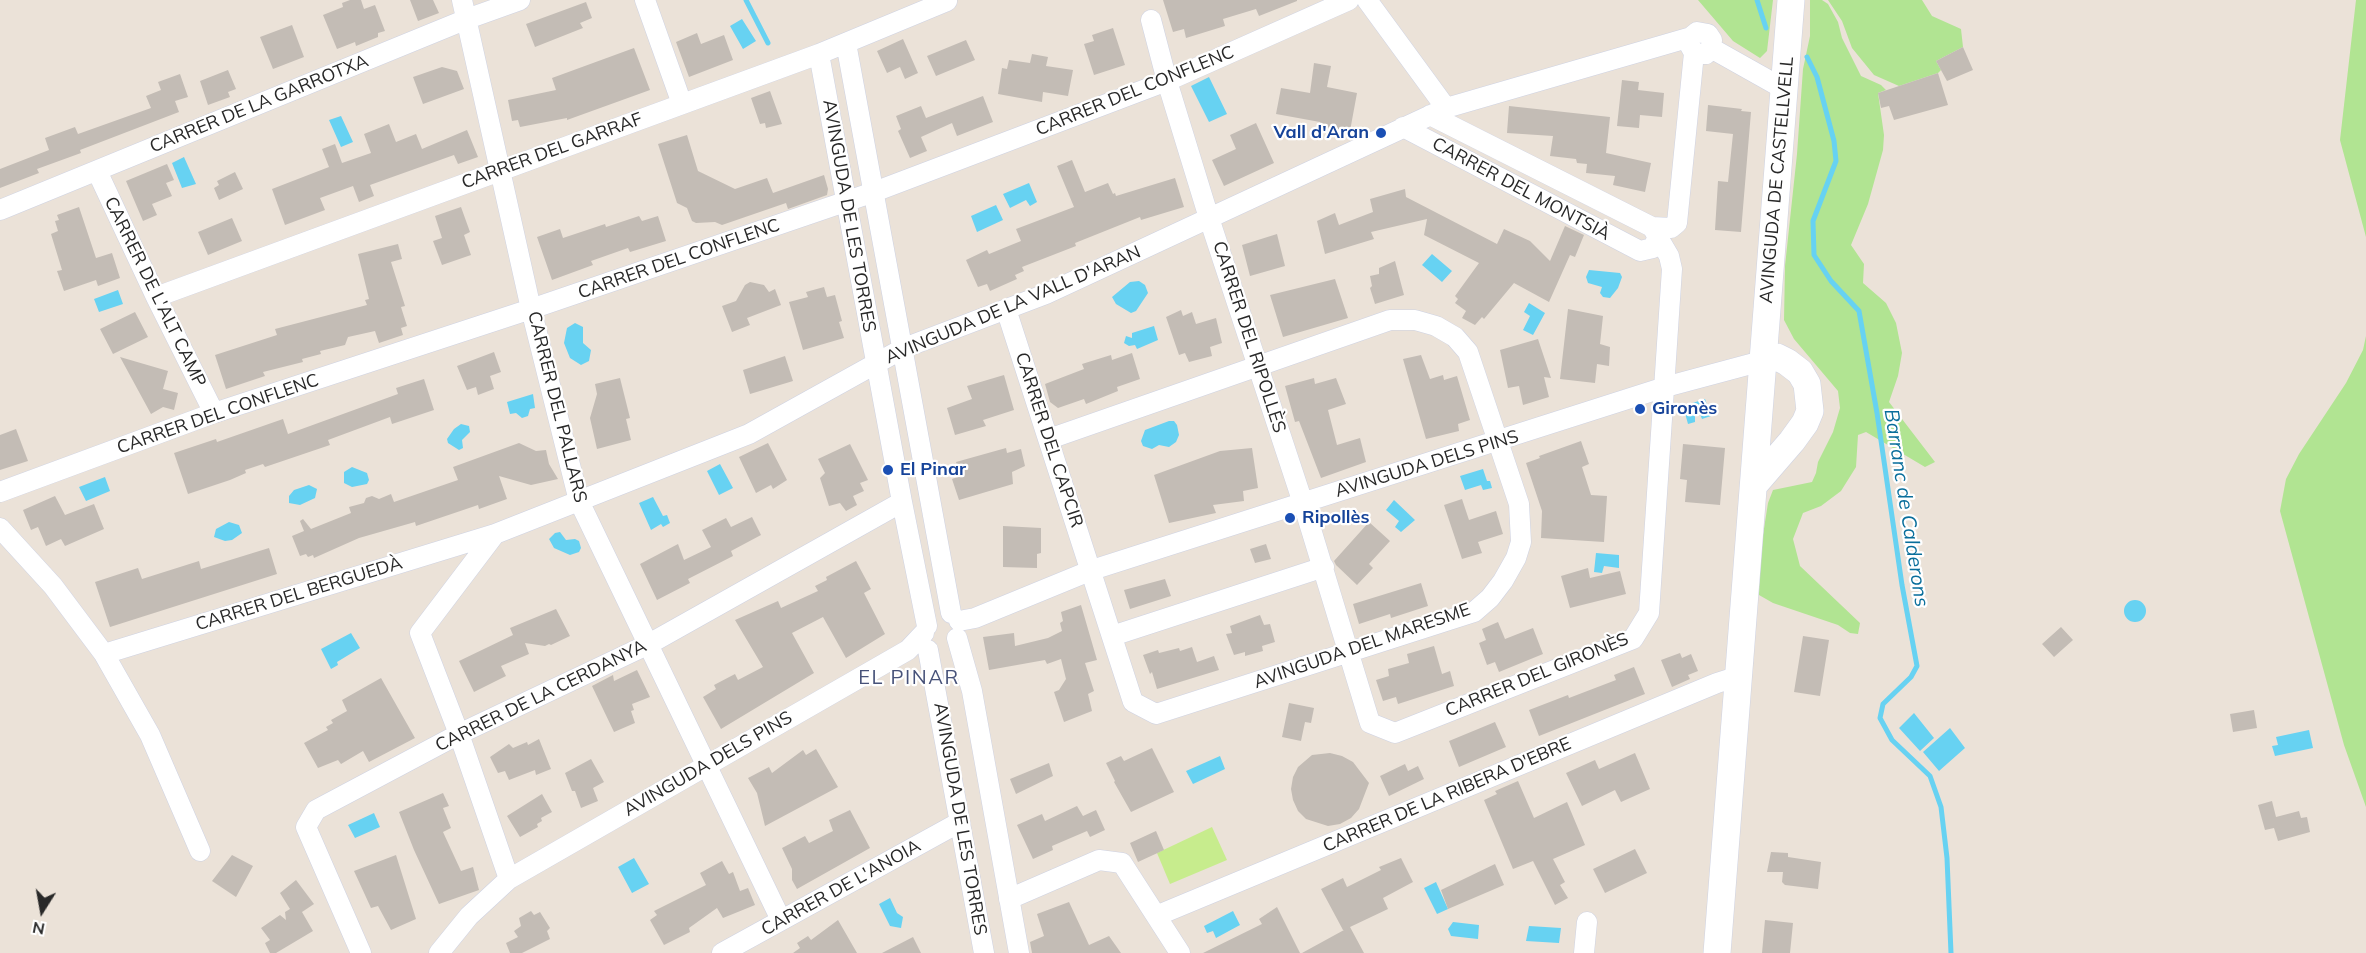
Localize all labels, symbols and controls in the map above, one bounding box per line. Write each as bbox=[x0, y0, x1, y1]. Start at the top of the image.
street label: CARRER DEL CONFLENC bbox=[1033, 41, 1237, 141]
street label: CARRER DE LA GARROTXA bbox=[147, 50, 371, 158]
street label: AVINGUDA DE CASTELLVELL bbox=[1755, 56, 1799, 304]
street label: AVINGUDA DE LES TORRES bbox=[818, 98, 880, 334]
street label: CARRER DEL GARRAF bbox=[459, 108, 645, 194]
place label: Vall d'Aran bbox=[1274, 122, 1369, 144]
marker: Vall d'Aran bbox=[1374, 126, 1388, 140]
street label: CARRER DEL MONTSIÀ bbox=[1428, 133, 1614, 245]
street label: CARRER DE L'ALT CAMP bbox=[99, 193, 211, 391]
street label: CARRER DEL CONFLENC bbox=[575, 214, 783, 304]
street label: CARRER DEL RIPOLLÈS bbox=[1208, 238, 1290, 436]
street label: AVINGUDA DE LA VALL D'ARAN bbox=[882, 241, 1144, 369]
street label: CARRER DEL PALLARS bbox=[523, 309, 591, 505]
street label: CARRER DEL CAPCIR bbox=[1011, 350, 1087, 530]
street label: CARRER DEL CONFLENC bbox=[114, 369, 322, 459]
place label: Gironès bbox=[1652, 398, 1717, 420]
marker: Gironès bbox=[1633, 402, 1647, 416]
water label: Barranc de Calderons bbox=[1878, 407, 1934, 609]
street label: AVINGUDA DELS PINS bbox=[1333, 426, 1521, 502]
place label: El Pinar bbox=[900, 459, 966, 481]
marker: El Pinar bbox=[881, 463, 895, 477]
place label: Ripollès bbox=[1302, 507, 1369, 529]
marker: Ripollès bbox=[1283, 511, 1297, 525]
street label: CARRER DEL BERGUEDÀ bbox=[193, 552, 405, 636]
street label: AVINGUDA DEL MARESME bbox=[1251, 599, 1473, 693]
street label: CARRER DEL GIRONÈS bbox=[1442, 628, 1632, 722]
street label: CARRER DE LA CERDANYA bbox=[432, 635, 650, 757]
district label: EL PINAR bbox=[858, 666, 960, 690]
street label: AVINGUDA DE LES TORRES bbox=[929, 701, 991, 937]
street label: AVINGUDA DELS PINS bbox=[620, 707, 796, 821]
street label: CARRER DE LA RIBERA D'EBRE bbox=[1320, 733, 1574, 857]
street label: CARRER DE L'ANOIA bbox=[758, 835, 924, 941]
north arrow bbox=[12, 881, 72, 941]
text: N bbox=[31, 918, 46, 940]

